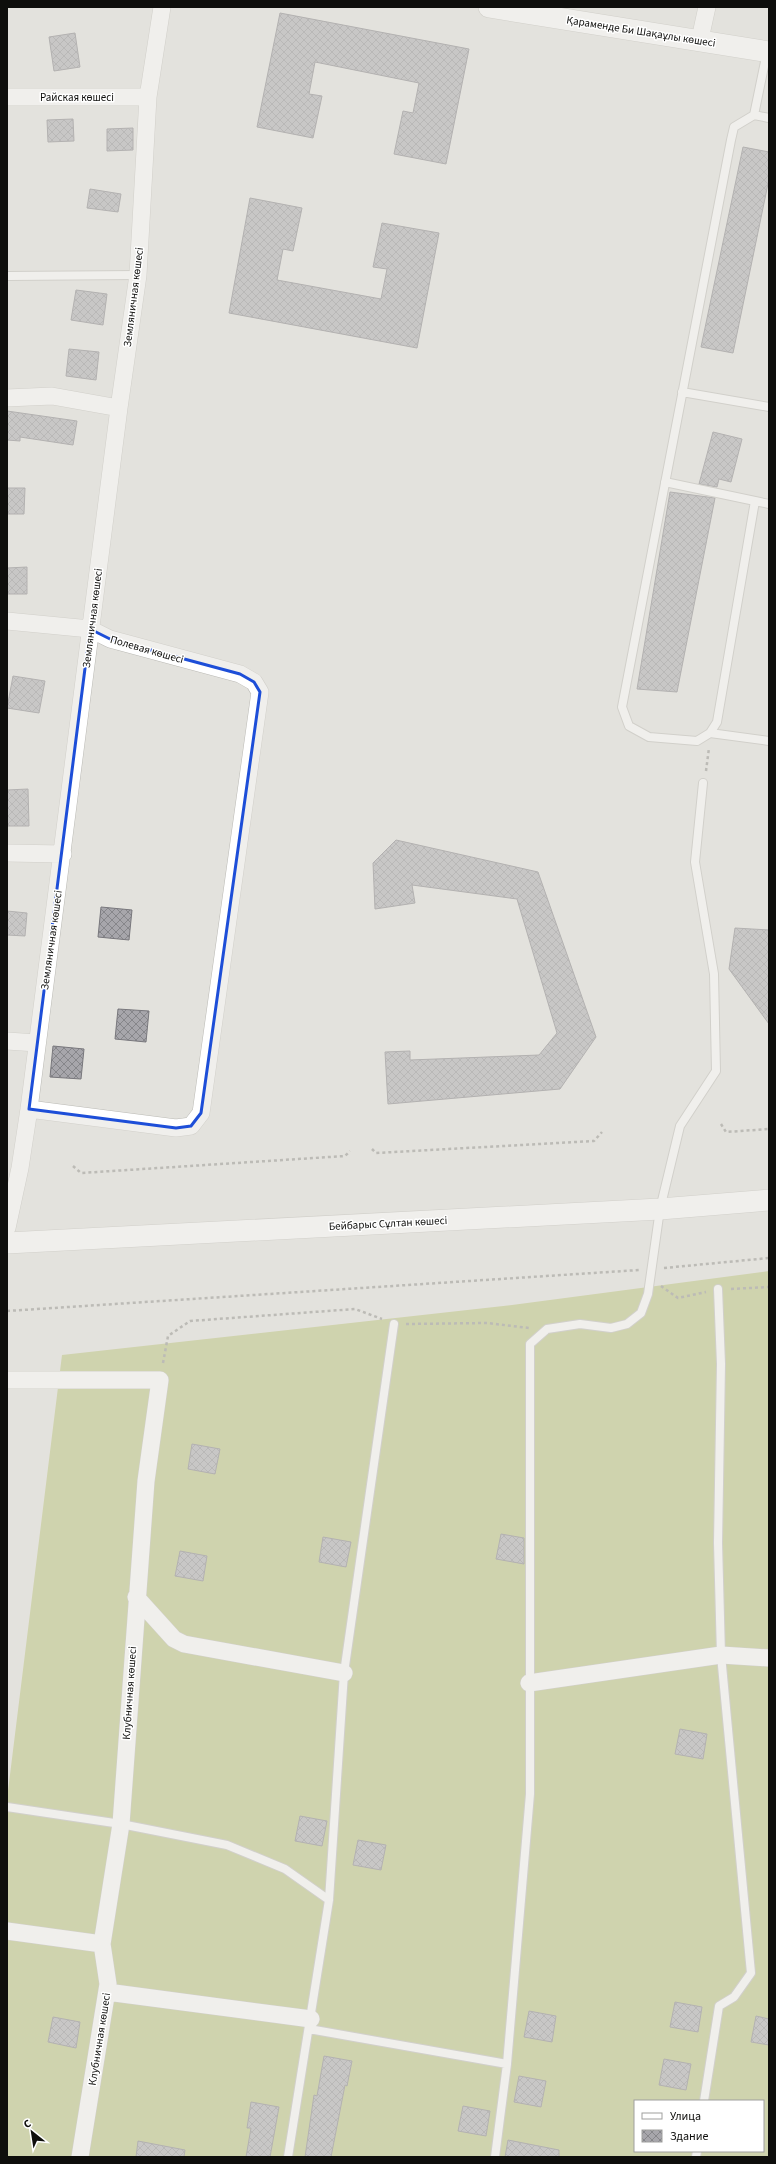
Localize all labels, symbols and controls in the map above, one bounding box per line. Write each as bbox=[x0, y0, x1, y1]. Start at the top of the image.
street label: Қараменде Би Шақаұлы көшесі bbox=[565, 12, 717, 51]
street label: Райская көшесі bbox=[40, 90, 114, 105]
street label: Земляничная көшесі bbox=[120, 246, 147, 348]
street label: Земляничная көшесі bbox=[79, 567, 106, 669]
street label: Полевая көшесі bbox=[108, 632, 185, 667]
street label: Земляничная көшесі bbox=[37, 889, 66, 991]
street label: Бейбарыс Сұлтан көшесі bbox=[328, 1213, 448, 1234]
street label: Клубничная көшесі bbox=[119, 1646, 140, 1740]
street label: Клубничная көшесі bbox=[85, 1992, 114, 2087]
legend bbox=[634, 2100, 764, 2152]
text: Улица bbox=[670, 2108, 701, 2125]
north arrow bbox=[12, 2112, 52, 2152]
text: С bbox=[21, 2115, 34, 2132]
text: Здание bbox=[670, 2128, 709, 2145]

